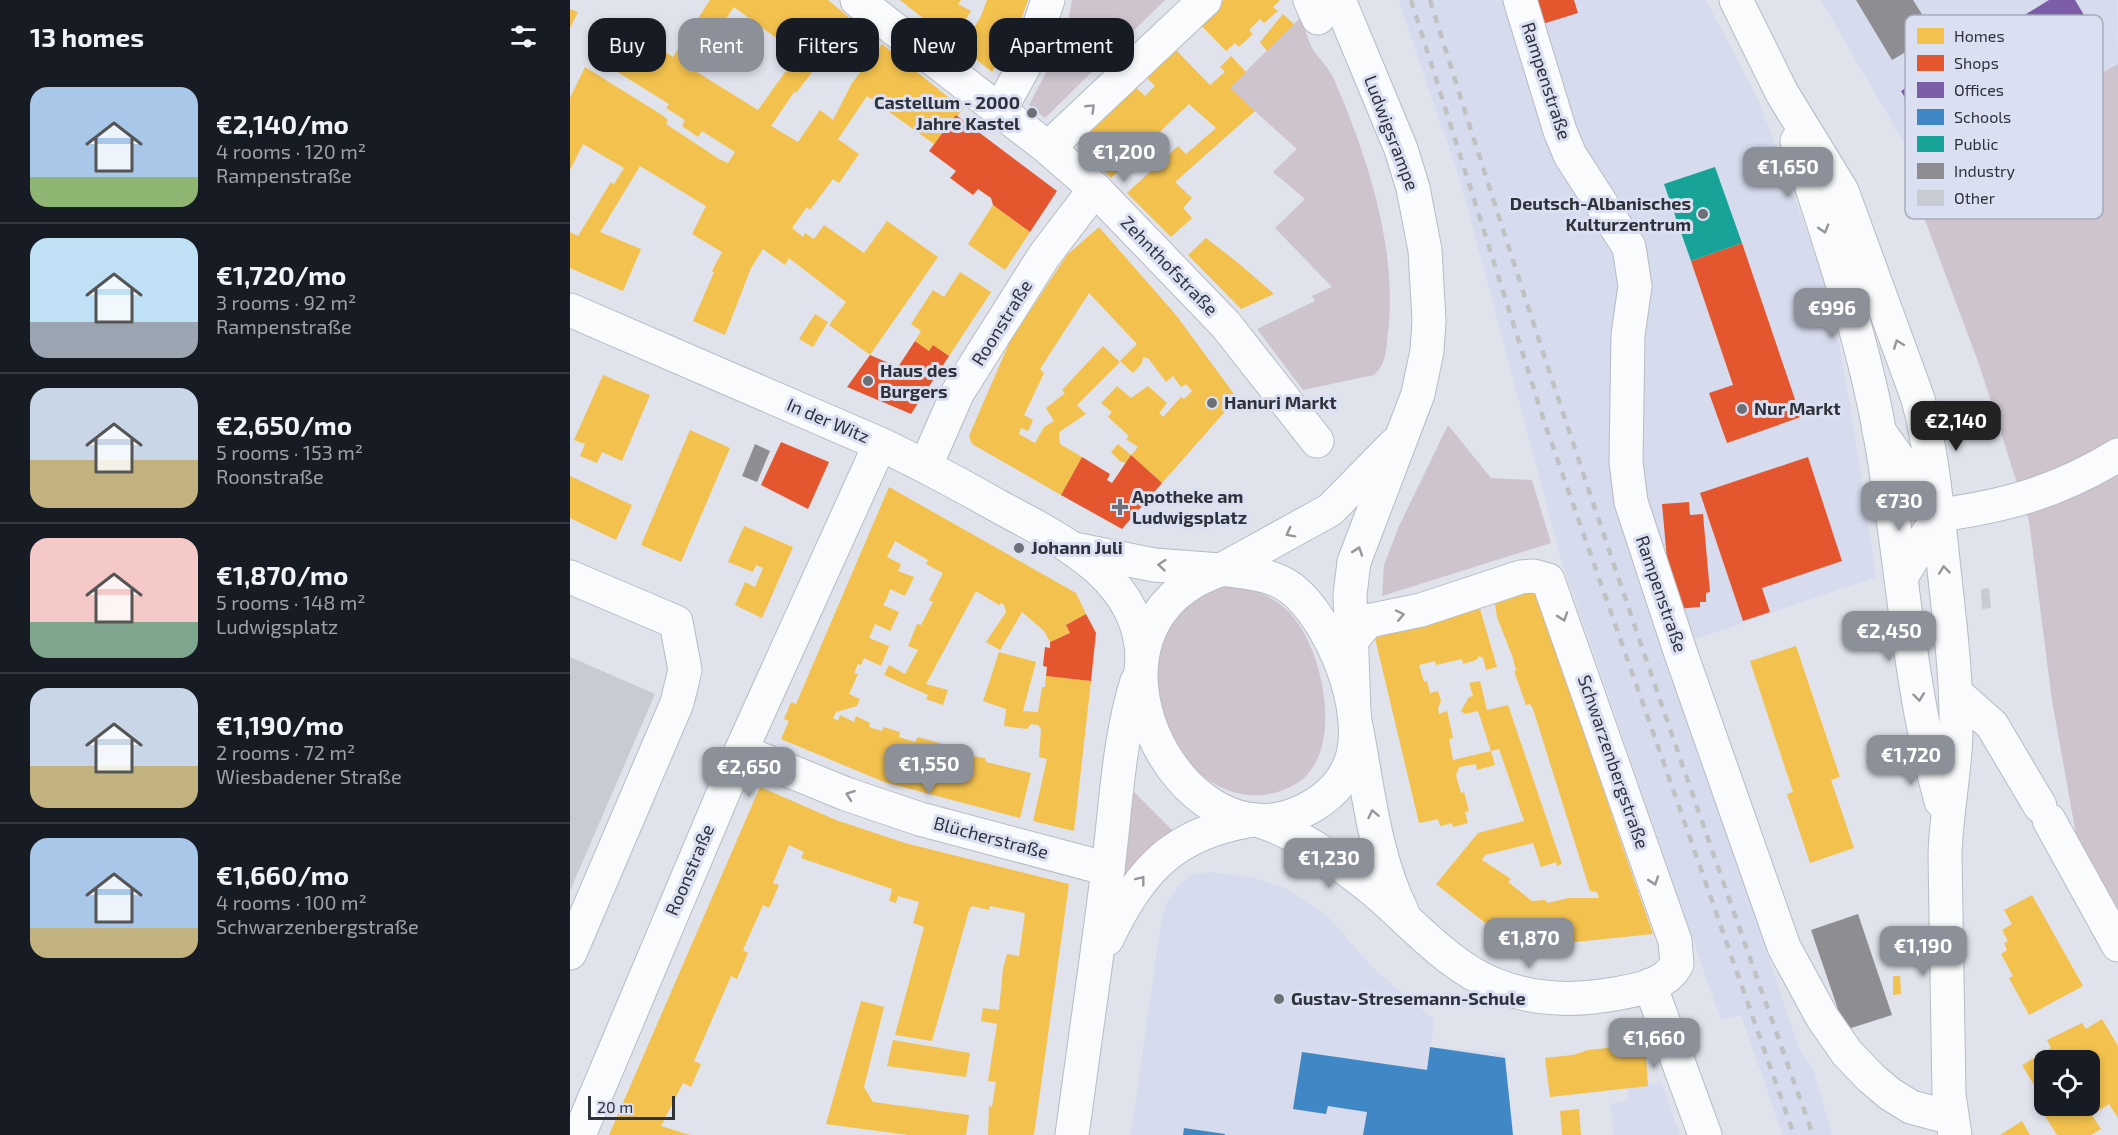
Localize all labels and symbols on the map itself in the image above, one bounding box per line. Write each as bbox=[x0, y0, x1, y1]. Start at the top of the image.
legend bbox=[1905, 15, 2103, 219]
street label: Rampenstraße bbox=[1518, 19, 1576, 142]
text: Homes bbox=[1954, 26, 2005, 45]
text: Shops bbox=[1954, 53, 1999, 72]
street label: Ludwigsrampe bbox=[1360, 72, 1424, 193]
text: Offices bbox=[1954, 80, 2004, 99]
place label: Castellum - 2000 Jahre Kastel bbox=[874, 91, 1020, 134]
one-way arrow bbox=[1084, 104, 1094, 115]
marker: Castellum - 2000 Jahre Kastel bbox=[1025, 106, 1039, 120]
text: Schools bbox=[1954, 107, 2011, 126]
pin: €1,200 bbox=[1075, 132, 1173, 183]
text: Public bbox=[1954, 134, 1998, 153]
pin: €1,650 bbox=[1739, 147, 1837, 198]
text: Industry bbox=[1954, 161, 2015, 180]
text: Other bbox=[1954, 188, 1996, 207]
place label: Deutsch-Albanisches Kulturzentrum bbox=[1510, 192, 1691, 235]
marker: Deutsch-Albanisches Kulturzentrum bbox=[1696, 207, 1710, 221]
street label: Zehnthofstraße bbox=[1117, 211, 1223, 320]
one-way arrow bbox=[1817, 223, 1830, 234]
street label: Roonstraße bbox=[966, 276, 1036, 369]
pin: €996 bbox=[1796, 288, 1868, 339]
one-way arrow bbox=[1892, 339, 1905, 350]
place label: Haus des Burgers bbox=[880, 359, 957, 402]
marker: Haus des Burgers bbox=[861, 374, 875, 388]
place label: Hanuri Markt bbox=[1224, 391, 1337, 413]
street label: In der Witz bbox=[784, 393, 873, 447]
marker: Hanuri Markt bbox=[1205, 396, 1219, 410]
place label: Nur Markt bbox=[1754, 397, 1841, 419]
pin: €2,140 bbox=[1907, 401, 2005, 452]
marker: Nur Markt bbox=[1735, 402, 1749, 416]
pin: €730 bbox=[1863, 481, 1935, 532]
place label: Apotheke am Ludwigsplatz bbox=[1132, 485, 1247, 528]
marker: Apotheke am Ludwigsplatz bbox=[1113, 500, 1127, 514]
one-way arrow bbox=[1285, 526, 1296, 537]
street label: Rampenstraße bbox=[1632, 532, 1692, 655]
place label: Johann Juli bbox=[1031, 536, 1123, 558]
marker: Johann Juli bbox=[1012, 541, 1026, 555]
one-way arrow bbox=[1351, 546, 1363, 557]
one-way arrow bbox=[1157, 559, 1166, 572]
one-way arrow bbox=[1938, 565, 1951, 574]
one-way arrow bbox=[1394, 609, 1404, 622]
one-way arrow bbox=[1555, 611, 1568, 622]
pin: €2,450 bbox=[1840, 611, 1938, 662]
street label: Schwarzenbergstraße bbox=[1574, 672, 1654, 852]
one-way arrow bbox=[1912, 692, 1924, 701]
pin: €1,720 bbox=[1862, 735, 1960, 786]
pin: €1,550 bbox=[880, 744, 978, 795]
pin: €2,650 bbox=[700, 747, 798, 798]
one-way arrow bbox=[845, 790, 856, 803]
one-way arrow bbox=[1368, 809, 1381, 819]
street label: Blücherstraße bbox=[932, 811, 1051, 863]
street label: Roonstraße bbox=[660, 821, 718, 918]
pin: €1,230 bbox=[1280, 838, 1378, 889]
one-way arrow bbox=[1647, 875, 1660, 885]
one-way arrow bbox=[1134, 876, 1145, 887]
pin: €1,870 bbox=[1480, 918, 1578, 969]
pin: €1,190 bbox=[1874, 926, 1972, 977]
place label: Gustav-Stresemann-Schule bbox=[1291, 987, 1526, 1009]
marker: Gustav-Stresemann-Schule bbox=[1272, 992, 1286, 1006]
pin: €1,660 bbox=[1605, 1018, 1703, 1069]
scale bar bbox=[588, 1093, 675, 1120]

